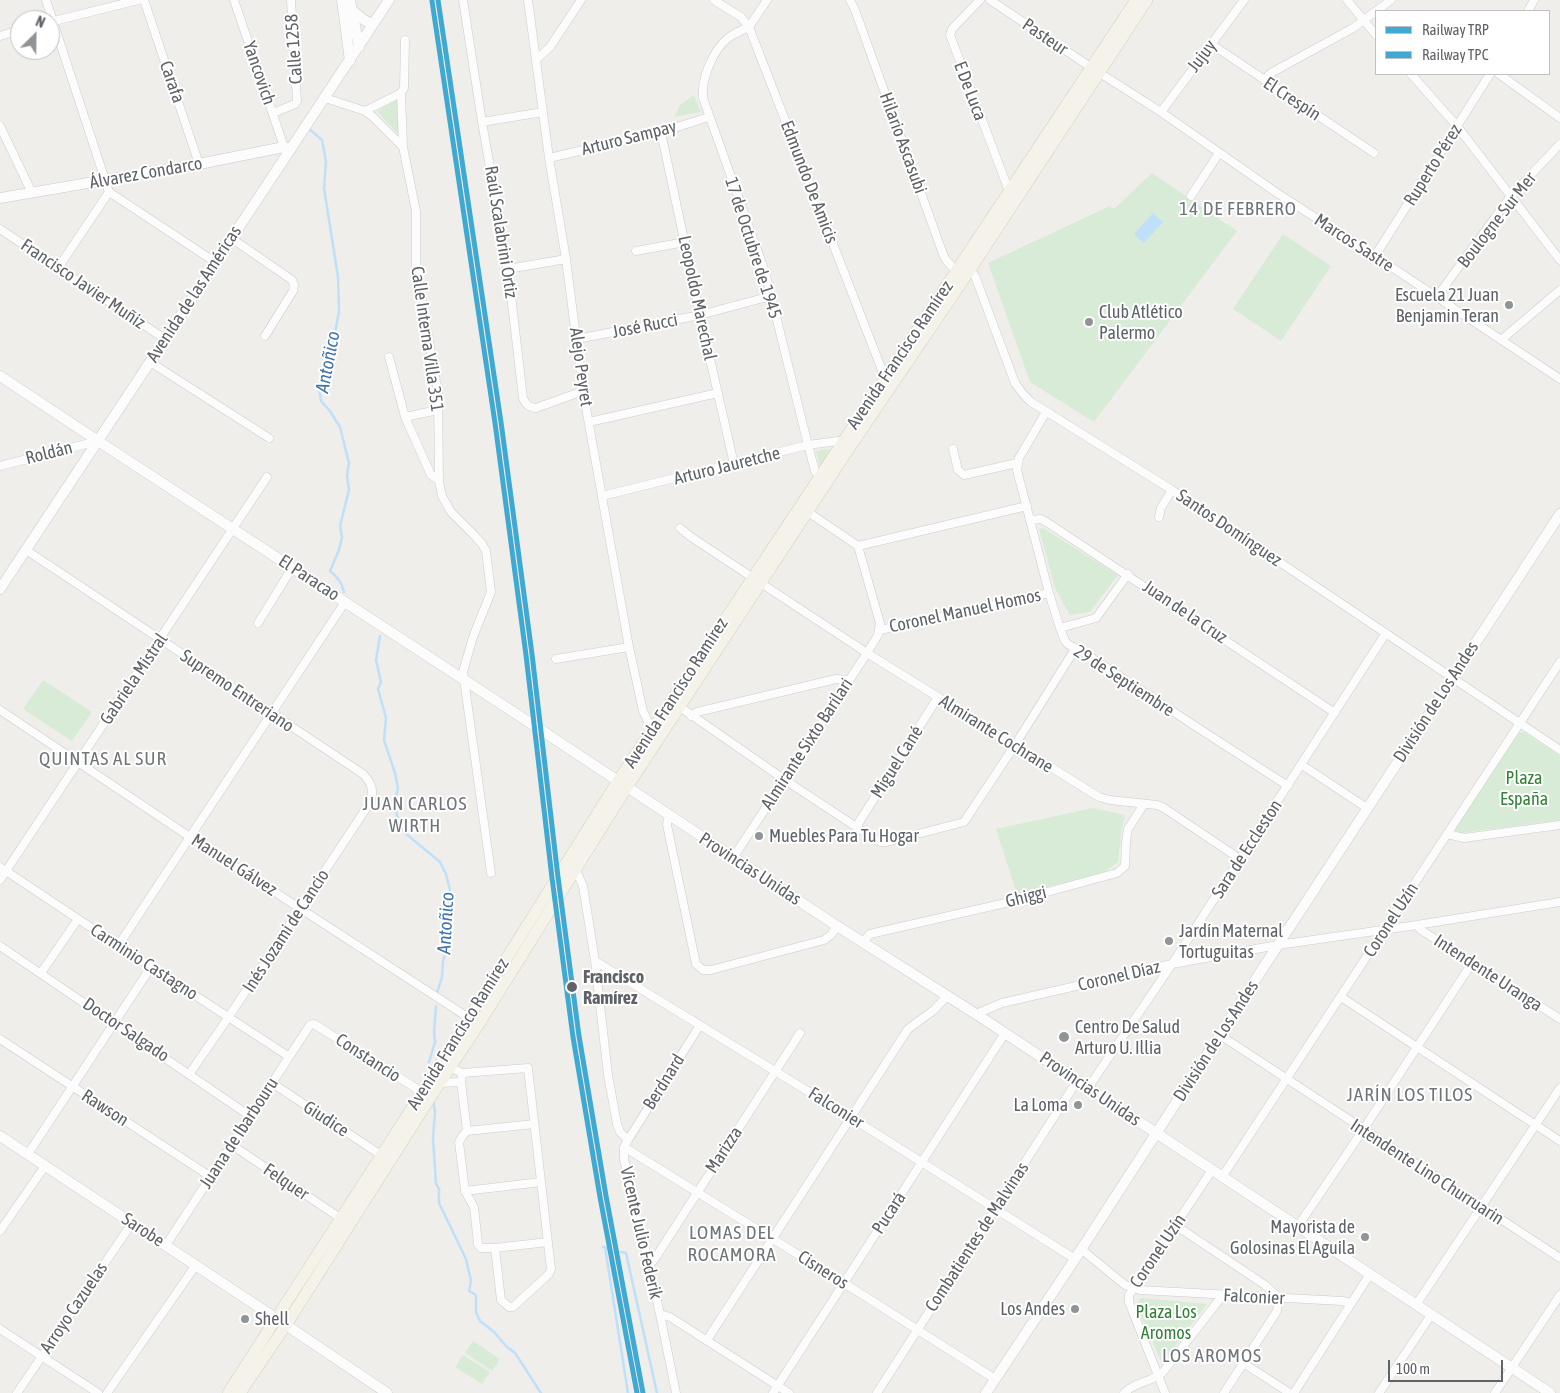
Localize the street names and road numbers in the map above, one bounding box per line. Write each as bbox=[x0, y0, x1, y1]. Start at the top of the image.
street label: Calle 1258 bbox=[281, 13, 307, 85]
street label: Pasteur bbox=[1018, 14, 1072, 60]
street label: Jujuy bbox=[1183, 36, 1221, 76]
street label: Yancovich bbox=[238, 38, 280, 108]
street label: Carafa bbox=[155, 58, 189, 106]
street label: E De Luca bbox=[949, 58, 991, 124]
street label: El Crespín bbox=[1259, 72, 1325, 126]
street label: Hilario Ascasubi bbox=[875, 89, 931, 197]
street label: Arturo Sampay bbox=[579, 116, 679, 160]
street label: Edmundo De Amicis bbox=[776, 118, 842, 246]
street label: Ruperto Pérez bbox=[1399, 120, 1467, 210]
street label: Álvarez Condarco bbox=[88, 152, 204, 194]
street label: Raúl Scalabrini Ortiz bbox=[480, 164, 522, 300]
street label: Boulogne Sur Mer bbox=[1453, 168, 1541, 272]
street label: 17 de Octubre de 1945 bbox=[720, 175, 786, 321]
street label: Marcos Sastre bbox=[1310, 209, 1398, 277]
street label: Avenida de las Américas bbox=[142, 222, 246, 366]
street label: Francisco Javier Muñiz bbox=[17, 234, 149, 334]
street label: Leopoldo Marechal bbox=[673, 234, 721, 362]
street label: Calle Interna Villa 351 bbox=[406, 265, 448, 413]
street label: Avenida Francisco Ramírez bbox=[842, 277, 958, 433]
street label: José Rucci bbox=[610, 309, 680, 343]
street label: Alejo Peyret bbox=[565, 326, 597, 408]
street label: Roldán bbox=[23, 437, 75, 469]
street label: Arturo Jauretche bbox=[672, 442, 782, 490]
street label: Santos Domínguez bbox=[1172, 485, 1286, 571]
street label: El Paracao bbox=[274, 550, 344, 606]
street label: Juan de la Cruz bbox=[1139, 576, 1231, 648]
street label: Coronel Manuel Homos bbox=[887, 584, 1043, 638]
street label: Avenida Francisco Ramírez bbox=[619, 614, 733, 772]
street label: Gabriela Mistral bbox=[96, 629, 172, 729]
street label: División de Los Andes bbox=[1389, 637, 1483, 767]
street label: 29 de Septiembre bbox=[1070, 641, 1178, 721]
street label: Supremo Entreriano bbox=[176, 645, 298, 737]
street label: Almirante Sixto Barilari bbox=[756, 674, 858, 814]
street label: Almirante Cochrane bbox=[935, 690, 1057, 778]
street label: Miguel Cané bbox=[866, 722, 928, 802]
street label: Sara de Eccleston bbox=[1207, 796, 1287, 902]
street label: Provincias Unidas bbox=[695, 828, 805, 910]
street label: Manuel Gálvez bbox=[187, 829, 281, 901]
street label: Inés Jozami de Cancio bbox=[238, 865, 334, 997]
street label: Coronel Uzín bbox=[1359, 879, 1423, 961]
street label: Ghiggi bbox=[1003, 881, 1049, 913]
street label: Carminio Castagno bbox=[86, 919, 202, 1005]
street label: Intendente Uranga bbox=[1430, 930, 1546, 1016]
street label: Avenida Francisco Ramírez bbox=[403, 954, 513, 1114]
street label: Coronel Díaz bbox=[1076, 956, 1162, 996]
street label: División de Los Andes bbox=[1169, 976, 1263, 1106]
street label: Doctor Salgado bbox=[79, 993, 173, 1067]
street label: Constancio bbox=[331, 1029, 405, 1087]
street label: Provincias Unidas bbox=[1035, 1047, 1145, 1131]
street label: Berdnard bbox=[639, 1050, 689, 1114]
street label: Juana de Ibarbouru bbox=[195, 1073, 283, 1193]
street label: Falconier bbox=[804, 1083, 868, 1133]
street label: Rawson bbox=[77, 1085, 133, 1131]
street label: Giudice bbox=[299, 1096, 353, 1142]
street label: Intendente Lino Churruarin bbox=[1346, 1114, 1508, 1230]
street label: Marizza bbox=[701, 1123, 747, 1177]
street label: Combatientes de Malvinas bbox=[921, 1158, 1033, 1316]
street label: Felquer bbox=[259, 1159, 313, 1205]
street label: Vicente Julio Federik bbox=[615, 1165, 667, 1301]
street label: Pucará bbox=[867, 1188, 911, 1238]
street label: Sarobe bbox=[118, 1208, 168, 1252]
street label: Coronel Uzín bbox=[1125, 1210, 1191, 1292]
street label: Cisneros bbox=[794, 1246, 852, 1294]
street label: Arroyo Cazuelas bbox=[36, 1258, 112, 1358]
street label: Falconier bbox=[1223, 1285, 1285, 1309]

